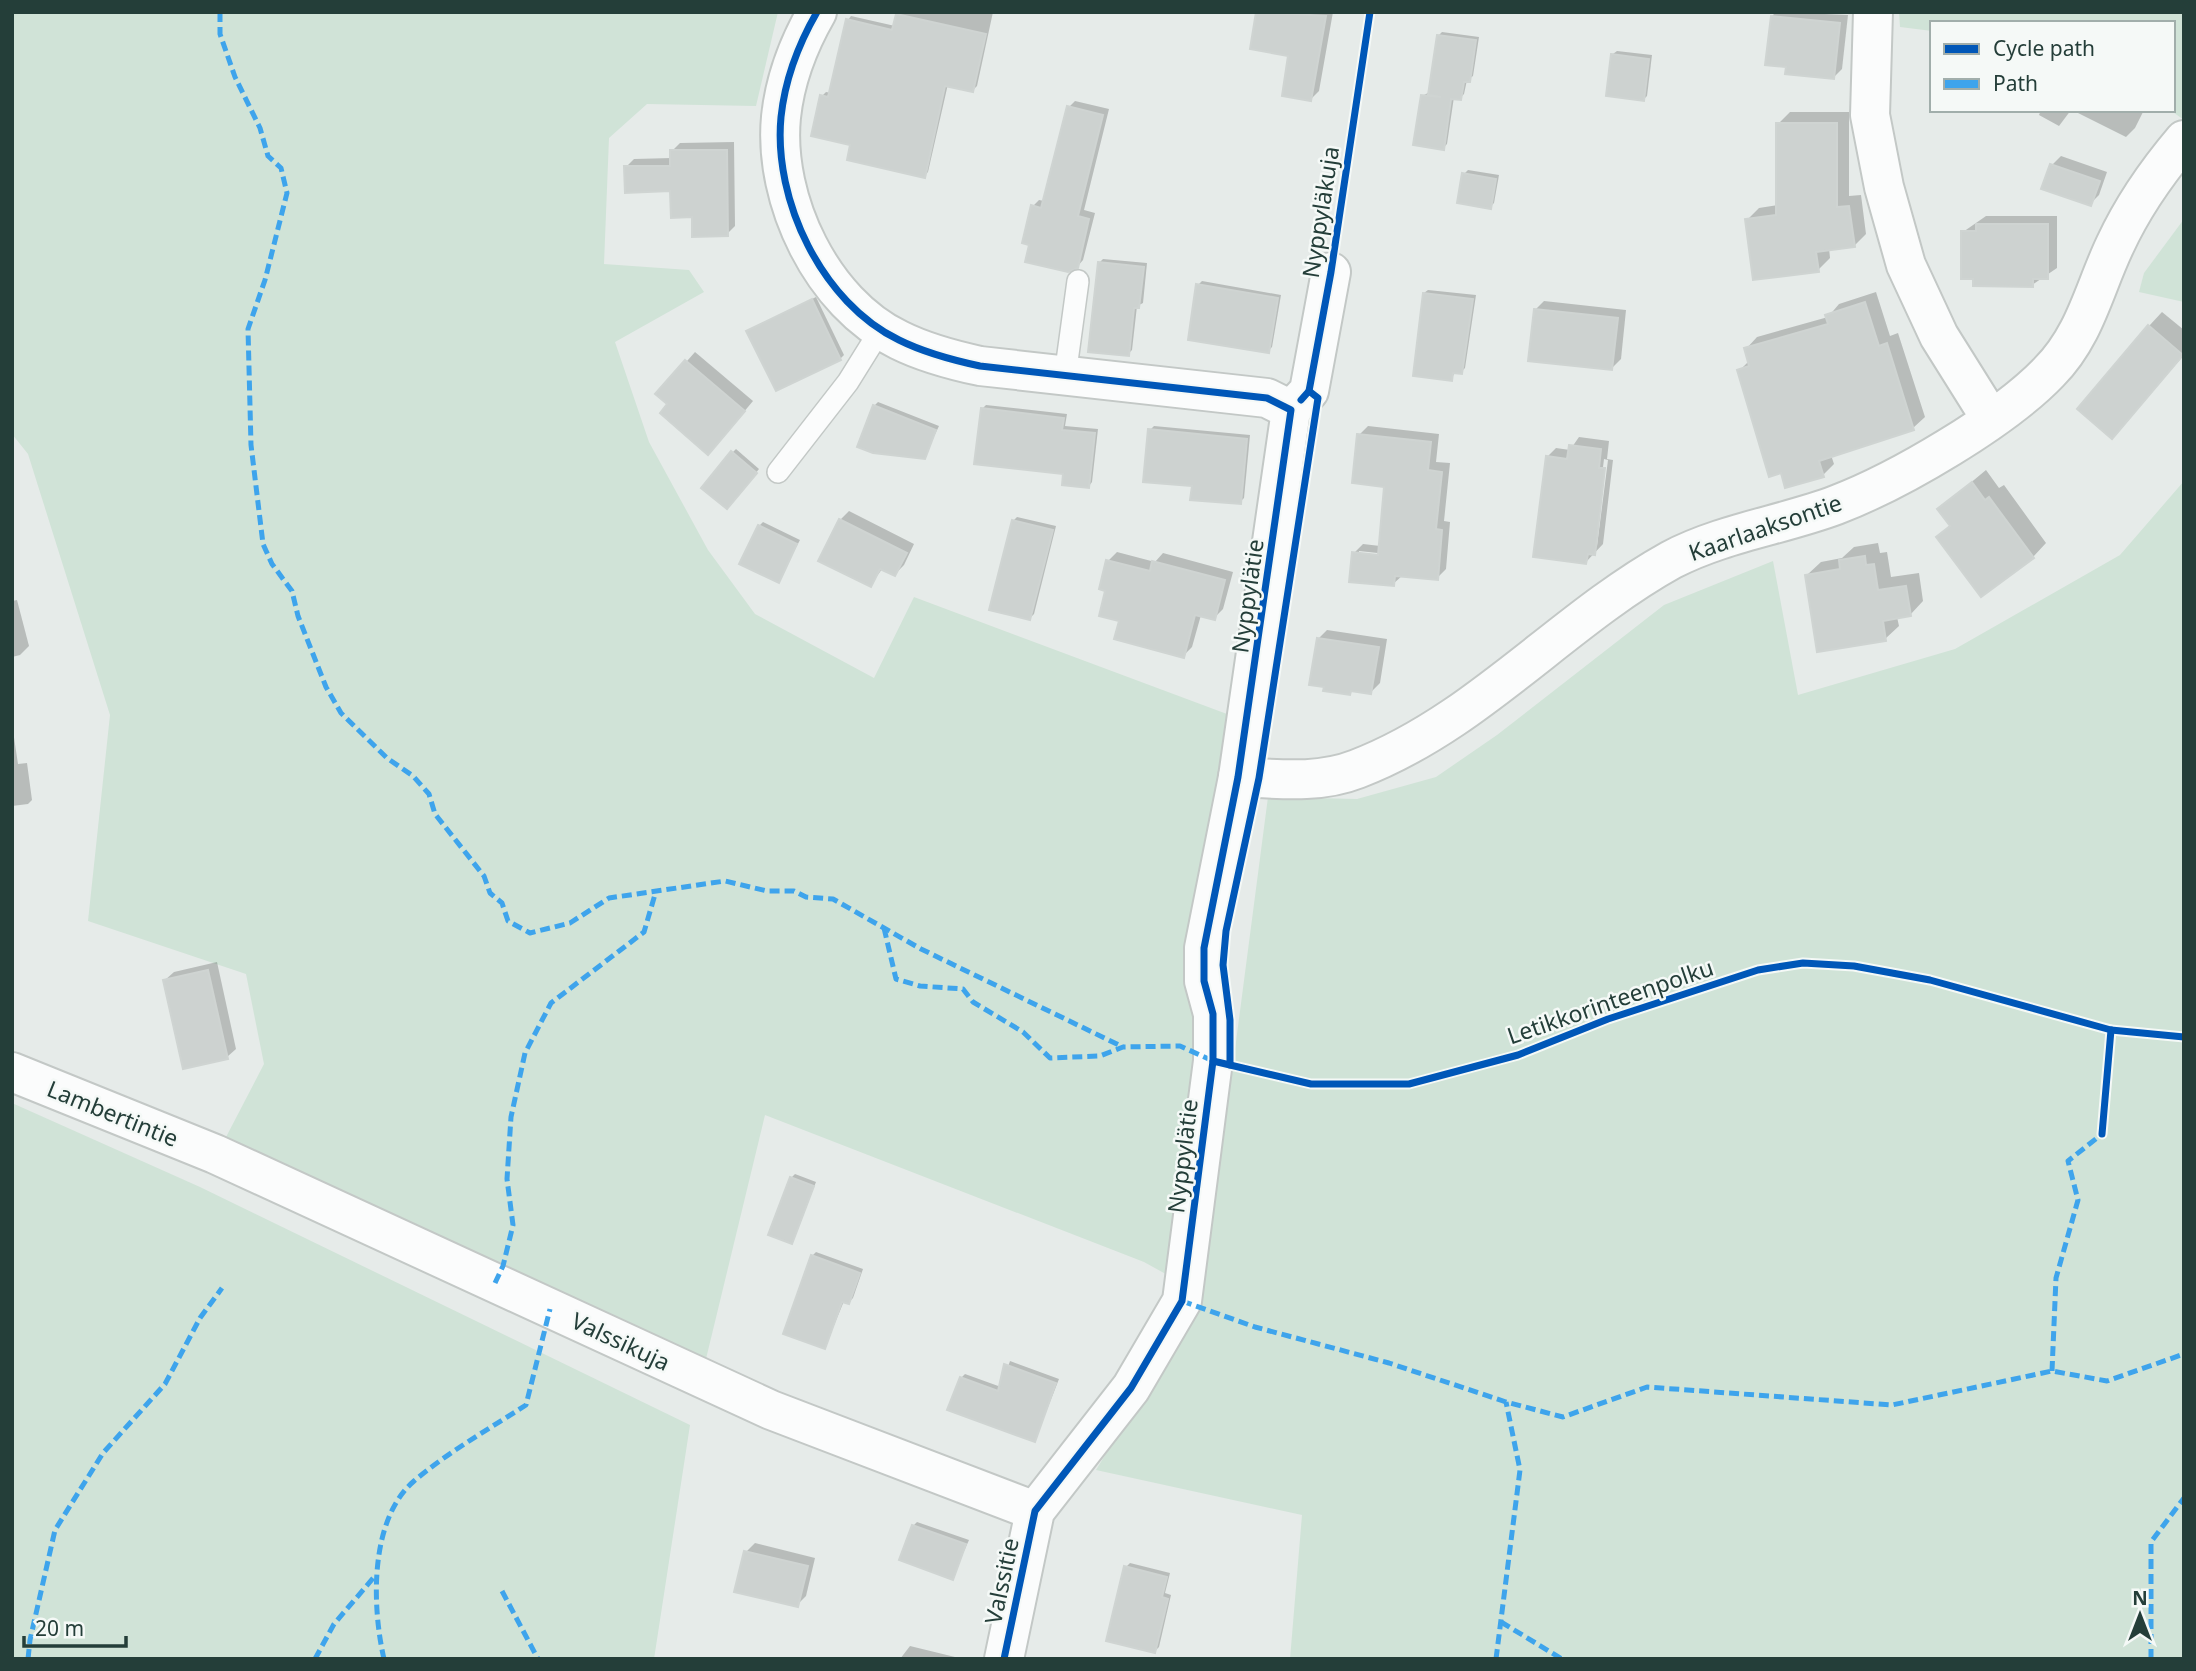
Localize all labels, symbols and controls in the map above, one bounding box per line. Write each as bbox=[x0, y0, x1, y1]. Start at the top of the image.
legend bbox=[1930, 21, 2175, 112]
text: Cycle path bbox=[1993, 34, 2095, 62]
text: Path bbox=[1993, 69, 2038, 97]
street label: Nyppyläkuja bbox=[1294, 144, 1346, 280]
street label: Kaarlaaksontie bbox=[1684, 486, 1846, 568]
street label: Nyppylätie bbox=[1223, 537, 1271, 655]
street label: Letikkorinteenpolku bbox=[1503, 951, 1717, 1051]
street label: Lambertintie bbox=[43, 1072, 183, 1154]
street label: Nyppylätie bbox=[1159, 1097, 1205, 1215]
street label: Valssikuja bbox=[566, 1304, 676, 1378]
street label: Valssitie bbox=[976, 1535, 1026, 1627]
north arrow bbox=[2105, 1580, 2175, 1650]
text: N bbox=[2132, 1585, 2148, 1611]
scale bar bbox=[24, 1604, 126, 1648]
text: 20 m bbox=[35, 1614, 84, 1642]

